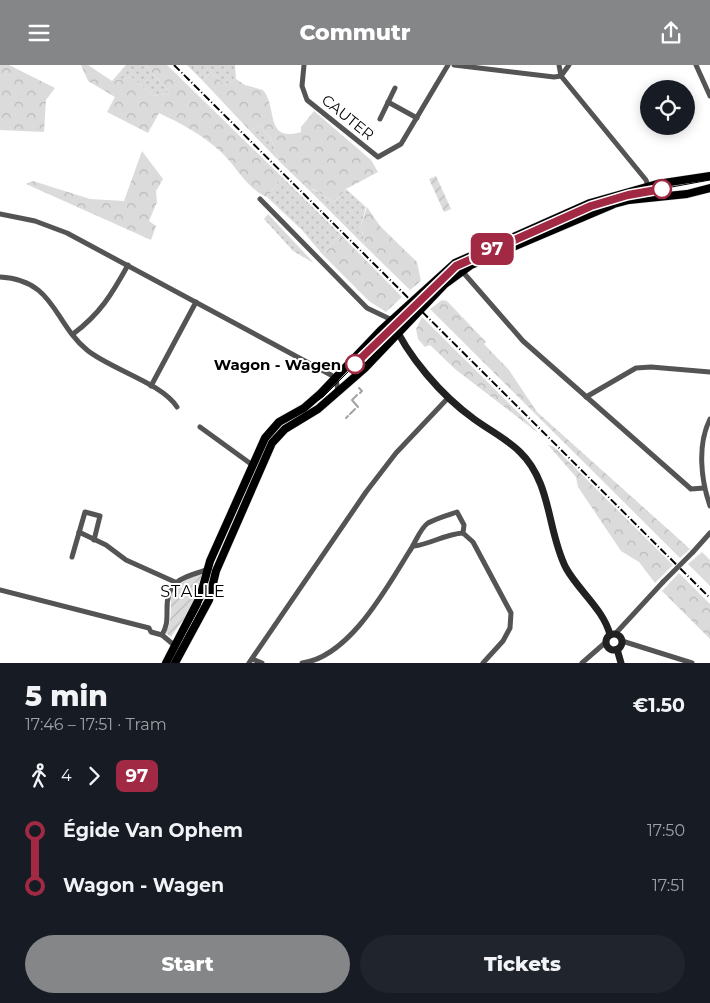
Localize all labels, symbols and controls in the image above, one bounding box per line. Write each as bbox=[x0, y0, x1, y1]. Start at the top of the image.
icon: menu bbox=[25, 19, 53, 47]
text: Commutr bbox=[299, 19, 411, 46]
icon: share bbox=[657, 19, 685, 47]
map controls bbox=[640, 80, 695, 135]
button: locate bbox=[640, 80, 695, 135]
street label: CAUTER bbox=[318, 90, 378, 144]
unlabelled marker bbox=[652, 179, 672, 199]
line badge: 97 bbox=[470, 233, 514, 265]
text: 97 bbox=[481, 238, 503, 260]
marker: Wagon - Wagen bbox=[345, 354, 365, 374]
place label: Wagon - Wagen bbox=[214, 355, 341, 374]
district label: STALLE bbox=[160, 582, 226, 601]
text: 5 min bbox=[25, 679, 108, 713]
text: €1.50 bbox=[633, 694, 685, 717]
text: 17:46 – 17:51 · Tram bbox=[25, 715, 167, 734]
icon: walk bbox=[25, 762, 53, 790]
icon: forward bbox=[80, 762, 108, 790]
text: 97 bbox=[126, 765, 148, 787]
text: 4 bbox=[61, 766, 72, 785]
text: Égide Van Ophem bbox=[63, 819, 243, 842]
text: 17:50 bbox=[647, 821, 685, 840]
text: Wagon - Wagen bbox=[63, 874, 224, 897]
text: 17:51 bbox=[652, 876, 685, 895]
button: Start bbox=[25, 935, 350, 993]
button: Tickets bbox=[360, 935, 685, 993]

